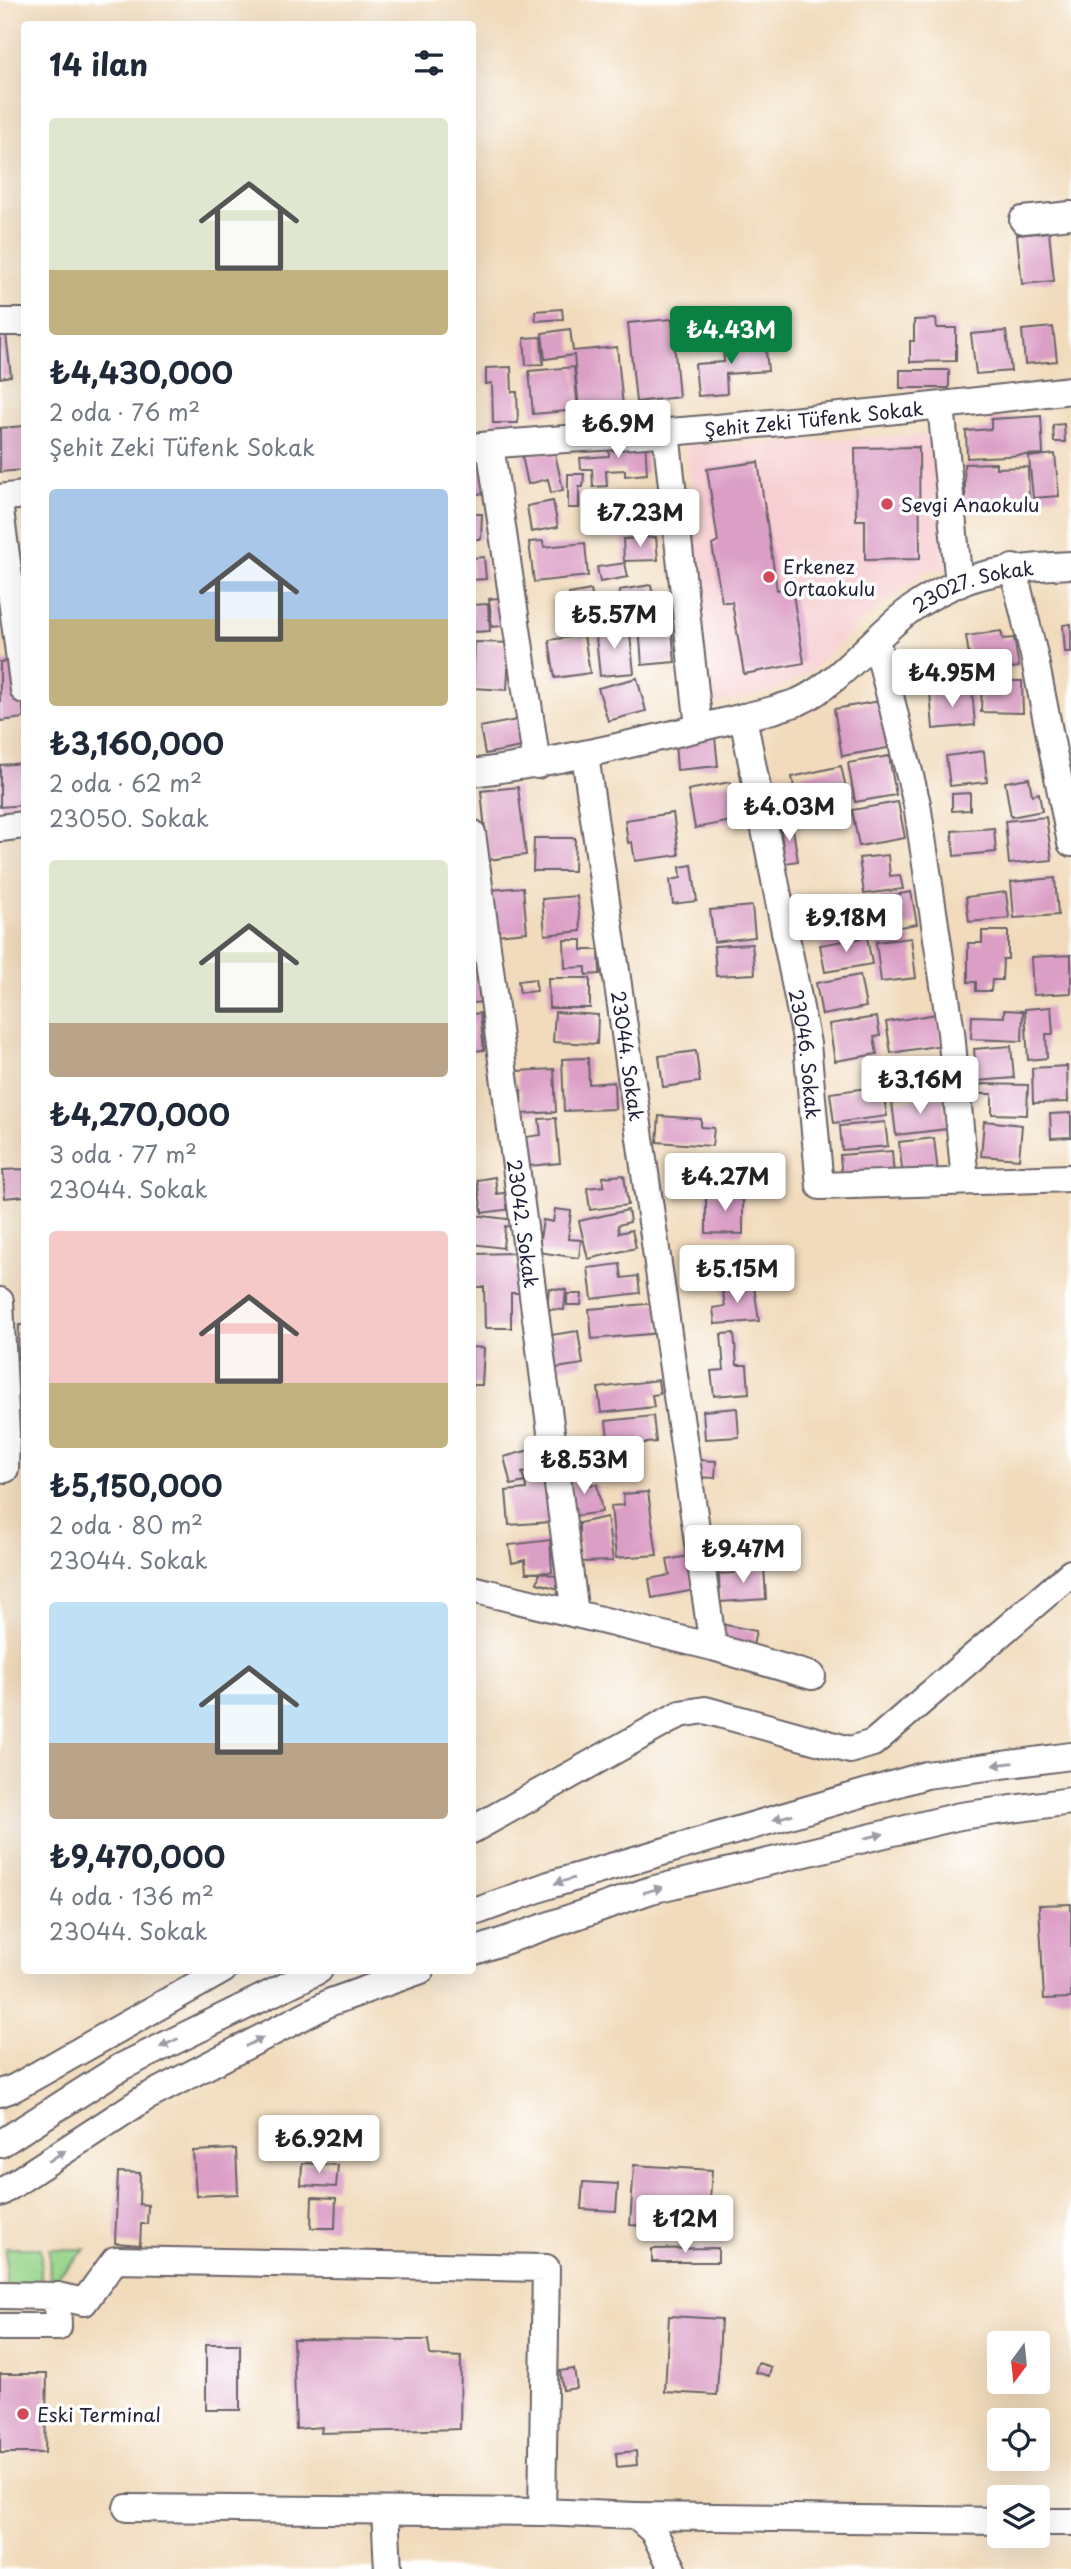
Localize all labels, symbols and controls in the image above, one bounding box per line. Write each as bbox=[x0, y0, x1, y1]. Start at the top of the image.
text: 14 ilan bbox=[49, 41, 148, 86]
icon: filters bbox=[410, 44, 448, 82]
icon: home bbox=[186, 163, 312, 289]
pin: ₺4.43M bbox=[674, 306, 788, 366]
text: ₺4.43M bbox=[686, 311, 776, 346]
text: ₺4,430,000 bbox=[49, 349, 233, 394]
street label: Şehit Zeki Tüfenk Sokak bbox=[703, 393, 925, 443]
text: 2 oda · 76 m² bbox=[49, 394, 200, 429]
pin: ₺6.9M bbox=[569, 400, 667, 460]
text: ₺6.9M bbox=[581, 405, 655, 440]
text: Şehit Zeki Tüfenk Sokak bbox=[49, 429, 315, 464]
pin: ₺7.23M bbox=[583, 490, 697, 549]
place label: Sevgi Anaokulu bbox=[901, 490, 1040, 518]
text: ₺7.23M bbox=[596, 494, 684, 529]
marker: Sevgi Anaokulu bbox=[879, 496, 895, 512]
icon: home bbox=[186, 534, 312, 660]
place label: Erkenez Ortaokulu bbox=[783, 552, 875, 602]
street label: 23027. Sokak bbox=[906, 553, 1035, 619]
marker: Erkenez Ortaokulu bbox=[761, 569, 777, 585]
pin: ₺5.57M bbox=[557, 592, 671, 651]
text: ₺5.57M bbox=[571, 596, 657, 631]
pin: ₺4.95M bbox=[895, 650, 1009, 709]
text: ₺4.95M bbox=[908, 654, 996, 689]
text: ₺3,160,000 bbox=[49, 720, 224, 765]
text: 2 oda · 62 m² bbox=[49, 765, 202, 800]
pin: ₺4.03M bbox=[732, 784, 846, 843]
text: ₺4.03M bbox=[743, 788, 835, 823]
text: 23050. Sokak bbox=[49, 800, 209, 835]
pin: ₺9.18M bbox=[789, 894, 903, 954]
text: ₺9.18M bbox=[805, 899, 887, 934]
icon: home bbox=[186, 905, 312, 1031]
street label: 23046. Sokak bbox=[783, 987, 828, 1120]
street label: 23044. Sokak bbox=[605, 989, 651, 1123]
pin: ₺3.16M bbox=[863, 1056, 977, 1116]
text: ₺3.16M bbox=[877, 1061, 963, 1096]
text: ₺4,270,000 bbox=[49, 1091, 230, 1136]
text: 3 oda · 77 m² bbox=[49, 1136, 197, 1171]
pin: ₺4.27M bbox=[668, 1154, 782, 1213]
street label: 23042. Sokak bbox=[501, 1158, 546, 1290]
text: ₺4.27M bbox=[681, 1158, 769, 1193]
text: 23044. Sokak bbox=[49, 1171, 208, 1206]
pin: ₺5.15M bbox=[680, 1246, 794, 1305]
text: ₺5.15M bbox=[695, 1250, 779, 1285]
icon: home bbox=[186, 1276, 312, 1402]
pin: ₺8.53M bbox=[527, 1436, 641, 1496]
text: ₺8.53M bbox=[540, 1441, 628, 1476]
text: ₺5,150,000 bbox=[49, 1462, 223, 1507]
text: 2 oda · 80 m² bbox=[49, 1507, 203, 1542]
pin: ₺9.47M bbox=[686, 1526, 800, 1585]
text: ₺9.47M bbox=[701, 1530, 785, 1565]
text: 23044. Sokak bbox=[49, 1542, 208, 1577]
icon: home bbox=[186, 1647, 312, 1773]
one-way arrow bbox=[992, 1759, 1014, 1770]
one-way arrow bbox=[772, 1812, 793, 1822]
one-way arrow bbox=[863, 1830, 885, 1841]
text: ₺9,470,000 bbox=[49, 1833, 225, 1878]
one-way arrow bbox=[553, 1876, 574, 1886]
text: 4 oda · 136 m² bbox=[49, 1878, 214, 1913]
one-way arrow bbox=[642, 1884, 663, 1894]
text: 23044. Sokak bbox=[49, 1913, 208, 1948]
one-way arrow bbox=[244, 2036, 264, 2047]
one-way arrow bbox=[159, 2038, 179, 2049]
pin: ₺6.92M bbox=[262, 2116, 376, 2175]
text: ₺6.92M bbox=[274, 2120, 364, 2155]
one-way arrow bbox=[47, 2149, 67, 2162]
pin: ₺12M bbox=[644, 2196, 726, 2255]
text: ₺12M bbox=[652, 2200, 718, 2235]
north arrow bbox=[987, 2331, 1050, 2394]
map controls bbox=[987, 2331, 1050, 2548]
place label: Eski Terminal bbox=[37, 2400, 161, 2428]
marker: Eski Terminal bbox=[15, 2406, 31, 2422]
button: locate bbox=[987, 2408, 1050, 2471]
button: layers bbox=[987, 2485, 1050, 2548]

